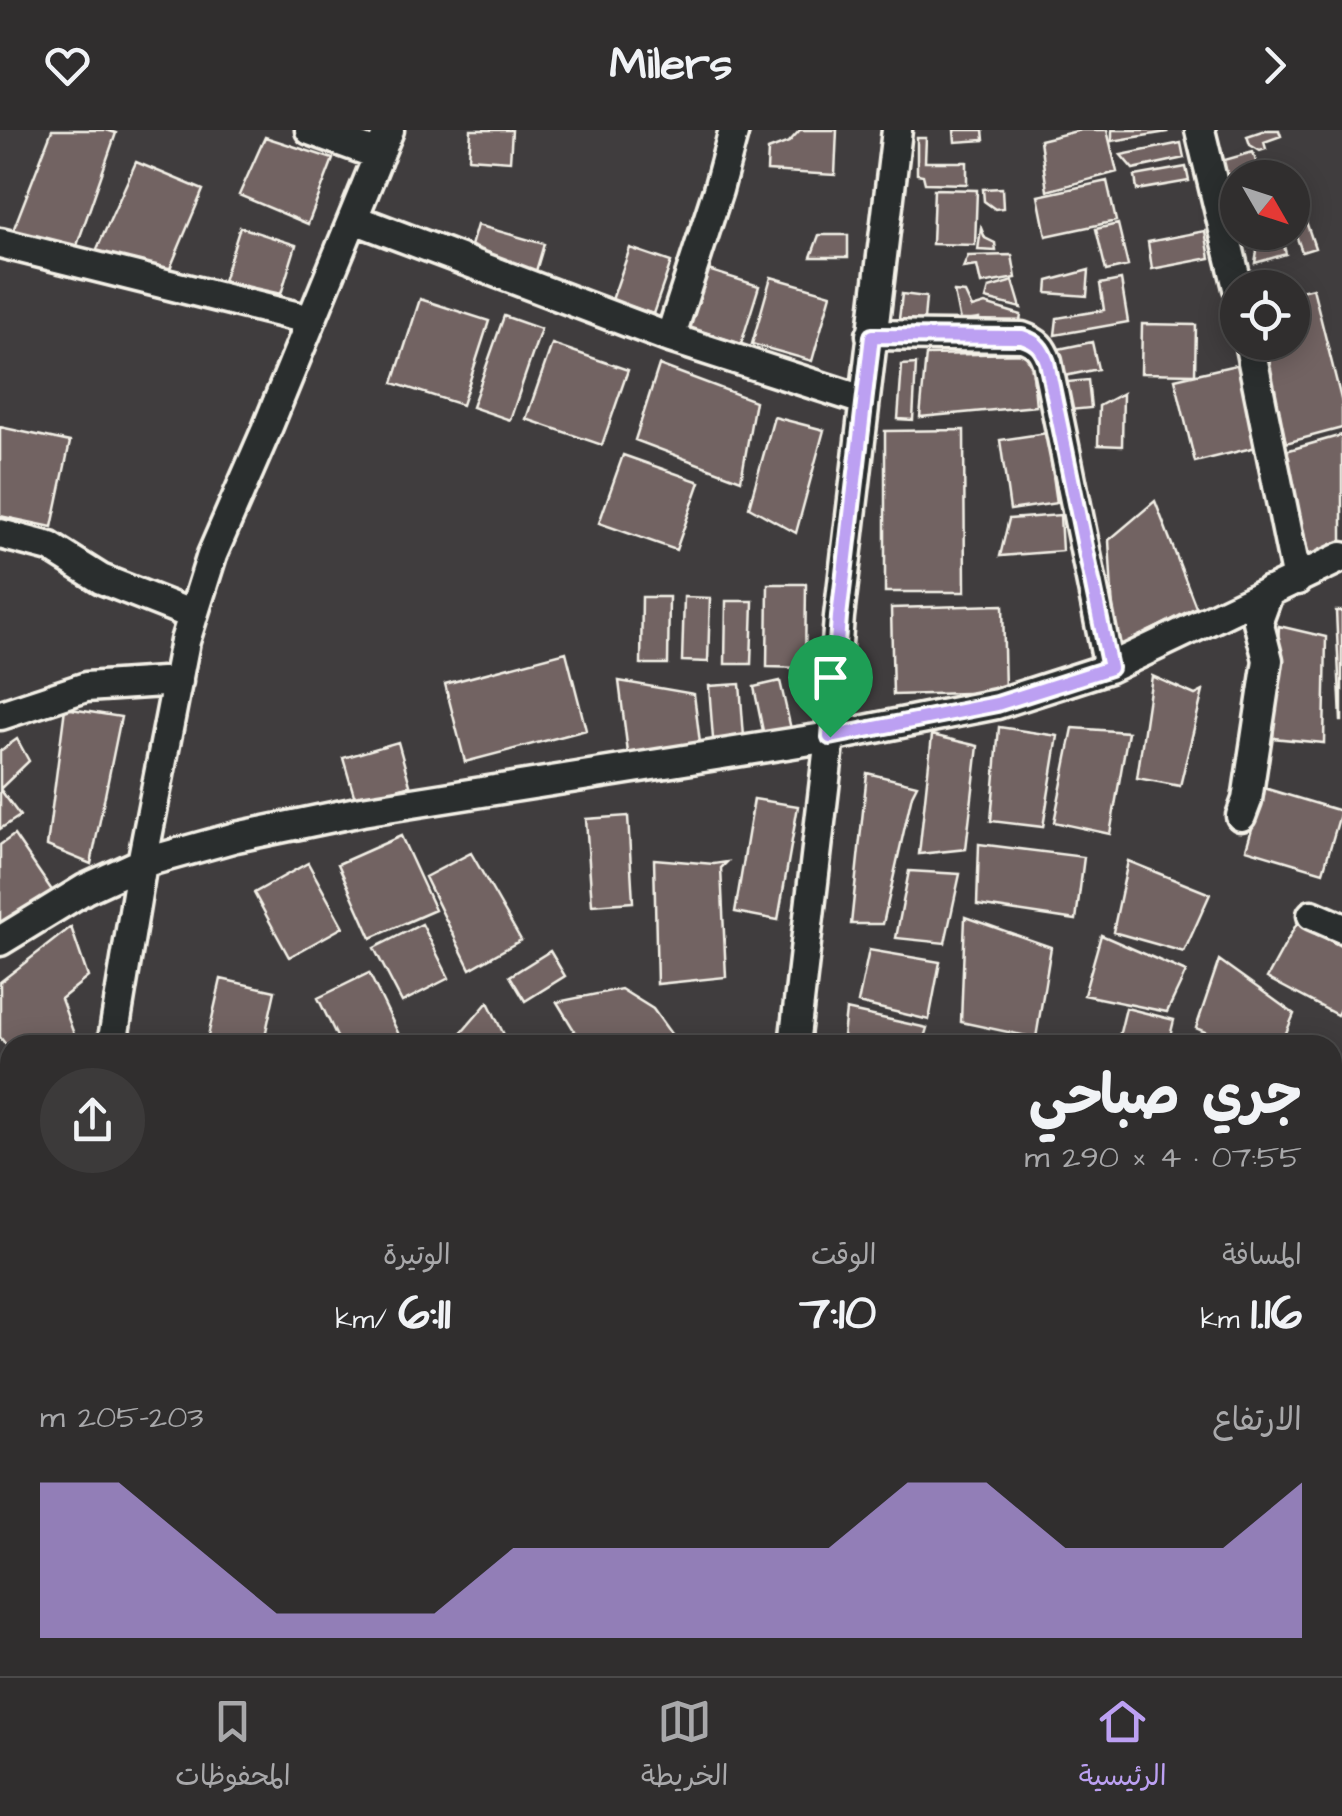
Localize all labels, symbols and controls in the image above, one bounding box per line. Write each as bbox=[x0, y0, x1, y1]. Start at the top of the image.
text: Milers bbox=[610, 34, 732, 96]
icon: heart bbox=[40, 38, 95, 93]
icon: forward bbox=[1247, 38, 1302, 93]
north arrow bbox=[1220, 160, 1310, 250]
map controls bbox=[1220, 160, 1310, 360]
button: locate bbox=[1220, 270, 1310, 360]
pin bbox=[788, 635, 873, 738]
icon: arrive bbox=[803, 650, 858, 705]
text: جري صباحي bbox=[1029, 1059, 1302, 1135]
button: share bbox=[40, 1068, 145, 1173]
text: 07:55 · 4 × 290 m bbox=[1024, 1135, 1302, 1180]
text: الوتيرة bbox=[383, 1236, 451, 1275]
text: الوقت bbox=[811, 1236, 876, 1275]
text: المسافة bbox=[1222, 1236, 1302, 1275]
text: 6:11 bbox=[398, 1279, 451, 1348]
text: 7:10 bbox=[799, 1279, 876, 1348]
text: 1.16 bbox=[1251, 1279, 1302, 1348]
text: /km bbox=[335, 1300, 398, 1339]
text: km bbox=[1201, 1300, 1251, 1339]
text: 203–205 m bbox=[40, 1395, 204, 1440]
text: الارتفاع bbox=[1212, 1398, 1302, 1443]
tab: المحفوظات bbox=[175, 1694, 291, 1800]
tab: الخريطة bbox=[641, 1694, 728, 1800]
tab: الرئيسية bbox=[1079, 1694, 1167, 1800]

